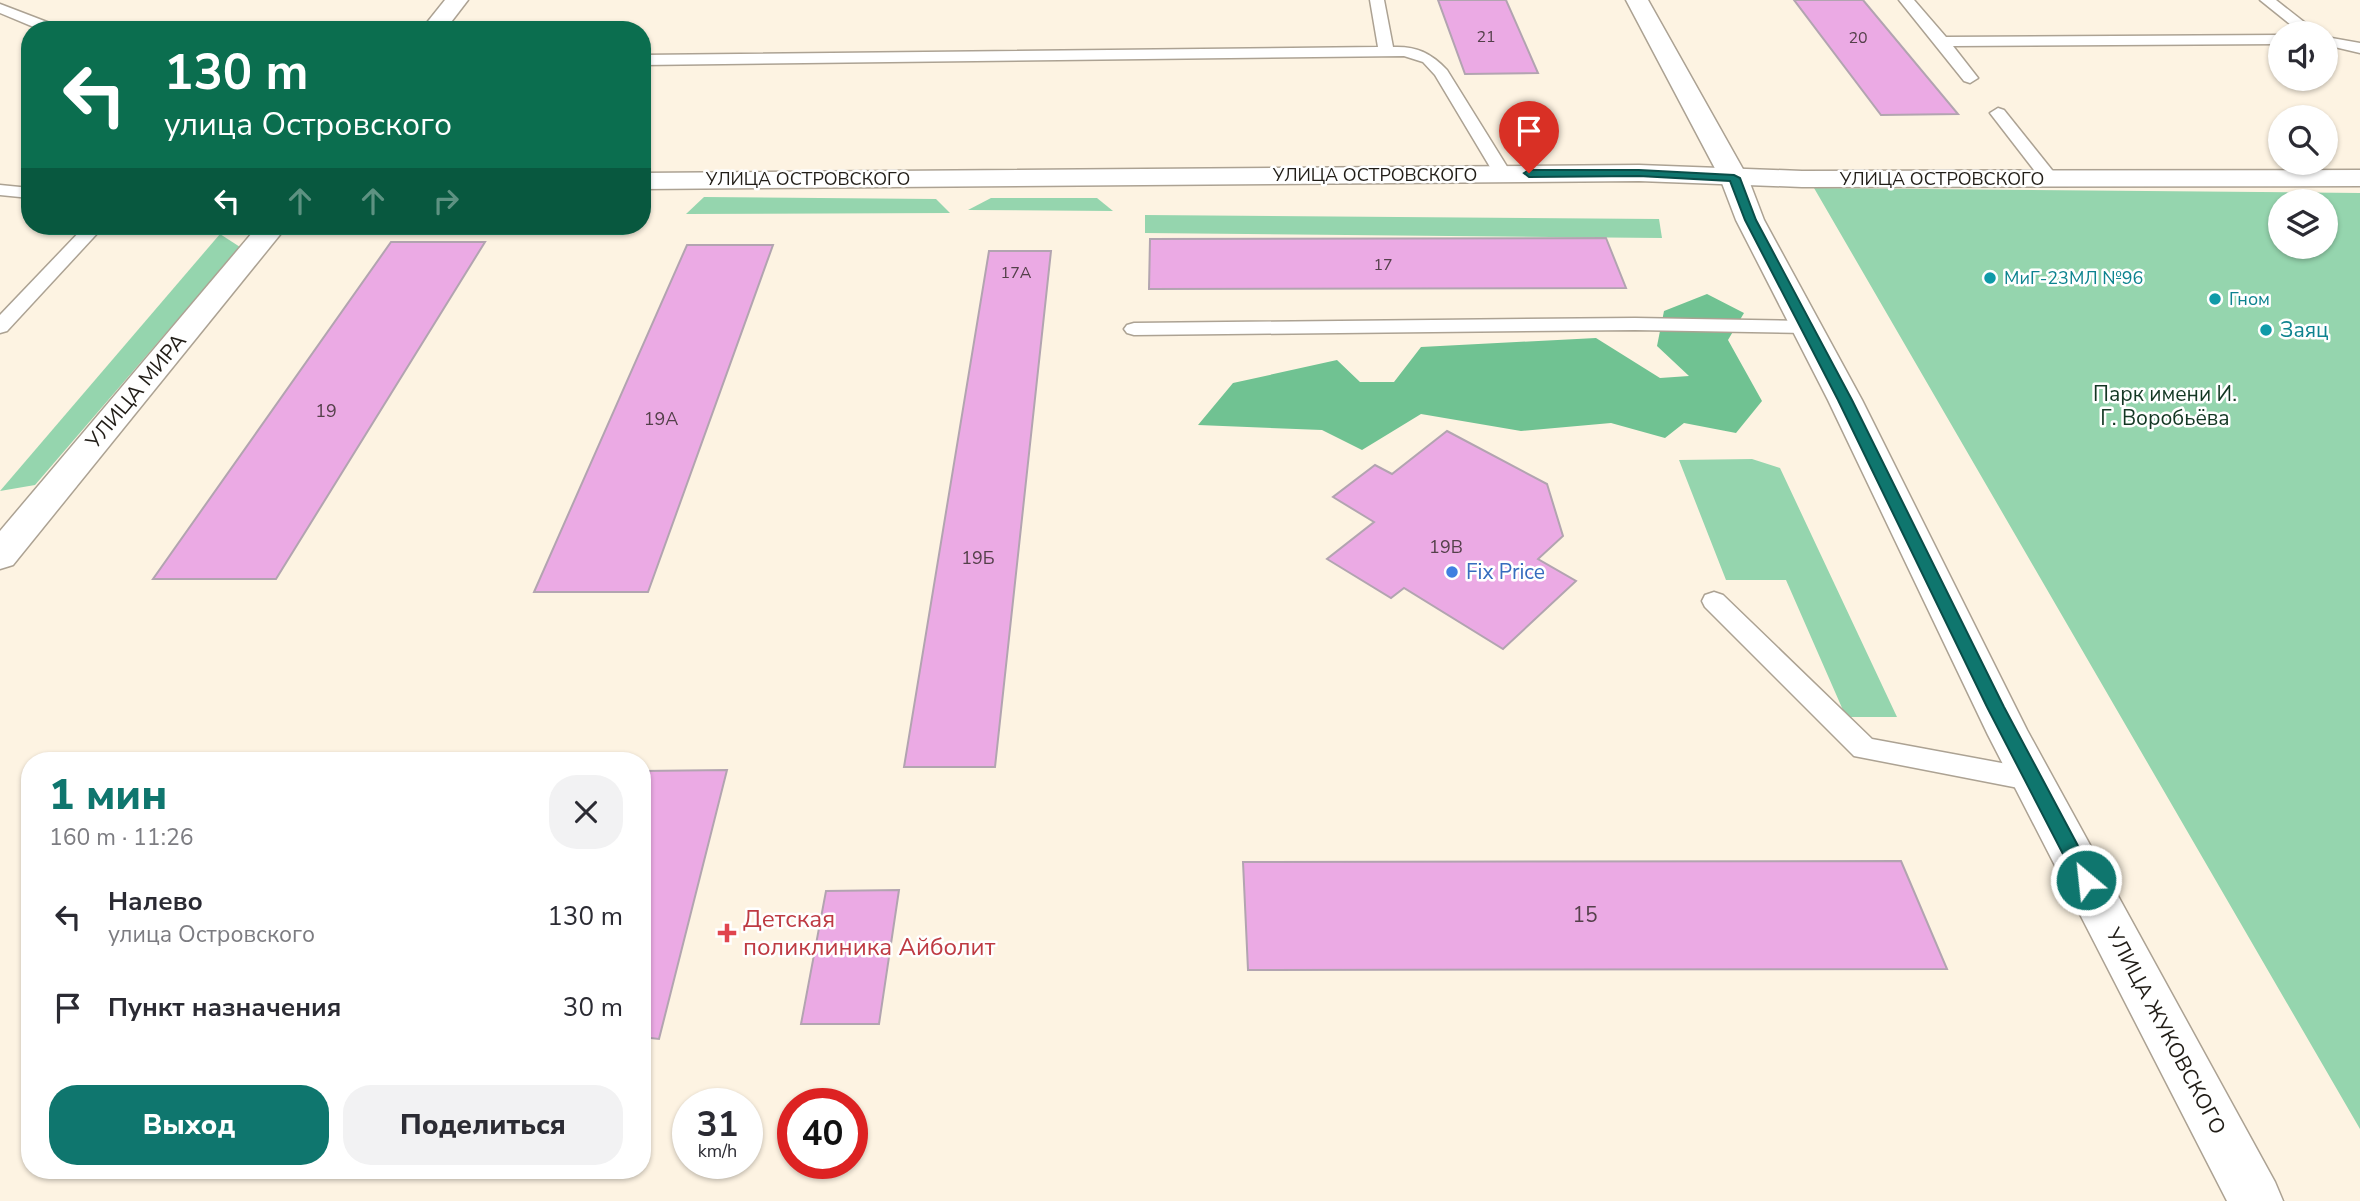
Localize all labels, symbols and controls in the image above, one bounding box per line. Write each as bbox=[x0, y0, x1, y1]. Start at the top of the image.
map controls bbox=[2268, 21, 2338, 259]
button: sound bbox=[2268, 21, 2338, 91]
house number: 21 bbox=[1476, 26, 1496, 48]
house number: 20 bbox=[1848, 27, 1868, 49]
text: 130 m bbox=[164, 39, 308, 106]
icon: left bbox=[49, 49, 140, 140]
pin bbox=[1499, 101, 1559, 173]
text: улица Островского bbox=[164, 103, 452, 146]
button: search bbox=[2268, 105, 2338, 175]
icon: arrive bbox=[1510, 112, 1548, 150]
street label: УЛИЦА ОСТРОВСКОГО bbox=[1272, 163, 1477, 187]
street label: УЛИЦА ОСТРОВСКОГО bbox=[705, 167, 910, 191]
street label: УЛИЦА ОСТРОВСКОГО bbox=[1839, 167, 2044, 191]
icon: left bbox=[208, 182, 246, 220]
icon: ahead bbox=[281, 182, 319, 220]
icon: ahead bbox=[354, 182, 392, 220]
icon: right bbox=[427, 182, 465, 220]
button: layers bbox=[2268, 189, 2338, 259]
house number: 17 bbox=[1373, 254, 1393, 276]
house number: 17А bbox=[1001, 262, 1032, 284]
place label: МиГ-23МЛ №96 bbox=[2004, 266, 2143, 290]
marker: МиГ-23МЛ №96 bbox=[1982, 270, 1998, 286]
place label: Гном bbox=[2229, 287, 2270, 311]
marker: Гном bbox=[2207, 291, 2223, 307]
place label: Заяц bbox=[2280, 316, 2329, 344]
marker: Заяц bbox=[2258, 322, 2274, 338]
street label: УЛИЦА МИРА bbox=[79, 327, 193, 455]
park label: Парк имени И. Г. Воробьёва bbox=[2093, 380, 2237, 432]
house number: 19 bbox=[315, 399, 337, 423]
house number: 19А bbox=[644, 407, 678, 431]
house number: 19В bbox=[1429, 535, 1463, 559]
house number: 19Б bbox=[961, 546, 995, 570]
place label: Fix Price bbox=[1466, 558, 1545, 586]
marker: Fix Price bbox=[1444, 564, 1460, 580]
text: 1 мин bbox=[49, 767, 167, 824]
button: close bbox=[549, 775, 623, 849]
text: 160 m · 11:26 bbox=[49, 822, 194, 853]
position arrow bbox=[2049, 843, 2123, 917]
text: Налево bbox=[108, 884, 203, 919]
icon: left bbox=[49, 898, 87, 936]
text: 130 m bbox=[547, 899, 623, 934]
house number: 15 bbox=[1572, 901, 1598, 929]
place label: Детская поликлиника Айболит bbox=[743, 903, 996, 963]
text: улица Островского bbox=[108, 919, 315, 950]
street label: УЛИЦА ЖУКОВСКОГО bbox=[2099, 922, 2232, 1139]
marker: Детская поликлиника Айболит bbox=[717, 923, 737, 943]
icon: arrive bbox=[49, 989, 87, 1027]
text: Пункт назначения bbox=[108, 990, 341, 1025]
text: 30 m bbox=[563, 990, 623, 1025]
button: Выход bbox=[49, 1085, 329, 1165]
button: Поделиться bbox=[343, 1085, 623, 1165]
speed limit sign: 40 bbox=[777, 1088, 868, 1179]
text: 31 bbox=[696, 1101, 739, 1148]
text: km/h bbox=[698, 1139, 737, 1163]

